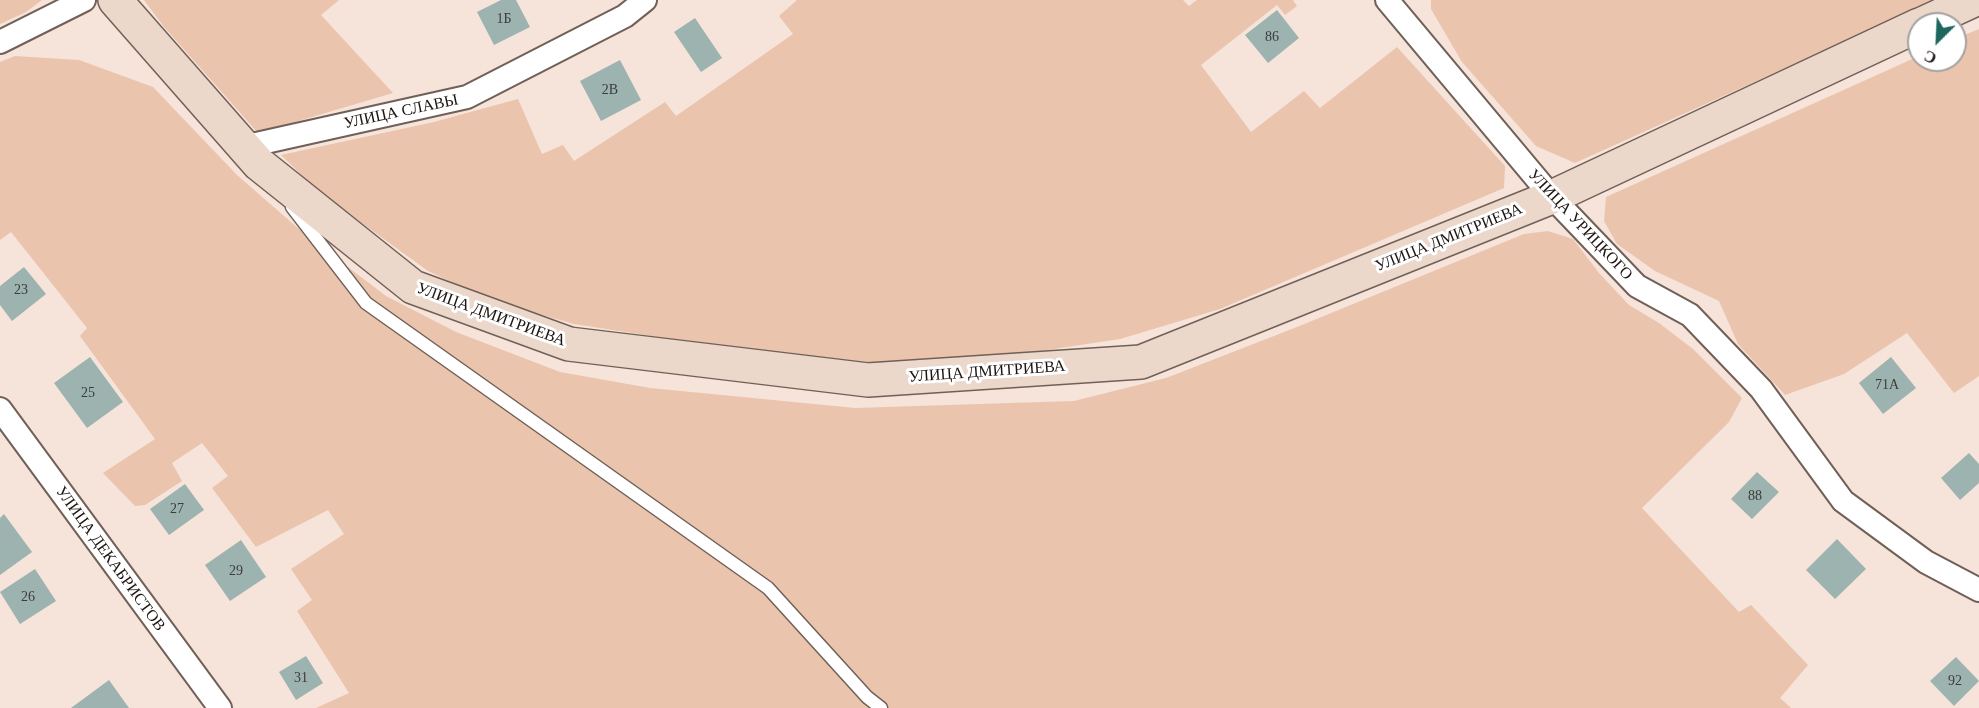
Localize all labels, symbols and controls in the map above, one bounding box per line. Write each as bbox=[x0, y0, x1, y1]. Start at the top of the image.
house number: 1Б bbox=[496, 11, 512, 27]
north arrow bbox=[1907, 12, 1967, 72]
house number: 86 bbox=[1265, 29, 1279, 45]
text: С bbox=[1922, 47, 1939, 67]
house number: 2В bbox=[602, 82, 618, 98]
street label: УЛИЦА СЛАВЫ bbox=[342, 91, 460, 133]
street label: УЛИЦА УРИЦКОГО bbox=[1524, 166, 1636, 284]
street label: УЛИЦА ДМИТРИЕВА bbox=[1373, 200, 1525, 276]
street label: УЛИЦА ДМИТРИЕВА bbox=[414, 279, 568, 351]
house number: 23 bbox=[14, 282, 28, 298]
street label: УЛИЦА ДМИТРИЕВА bbox=[908, 357, 1066, 387]
house number: 71А bbox=[1875, 377, 1899, 393]
house number: 25 bbox=[81, 385, 95, 401]
street label: УЛИЦА ДЕКАБРИСТОВ bbox=[51, 483, 169, 635]
house number: 88 bbox=[1748, 488, 1762, 504]
house number: 27 bbox=[170, 501, 184, 517]
house number: 29 bbox=[229, 563, 243, 579]
house number: 26 bbox=[21, 589, 35, 605]
house number: 31 bbox=[294, 670, 308, 686]
house number: 92 bbox=[1948, 673, 1962, 689]

